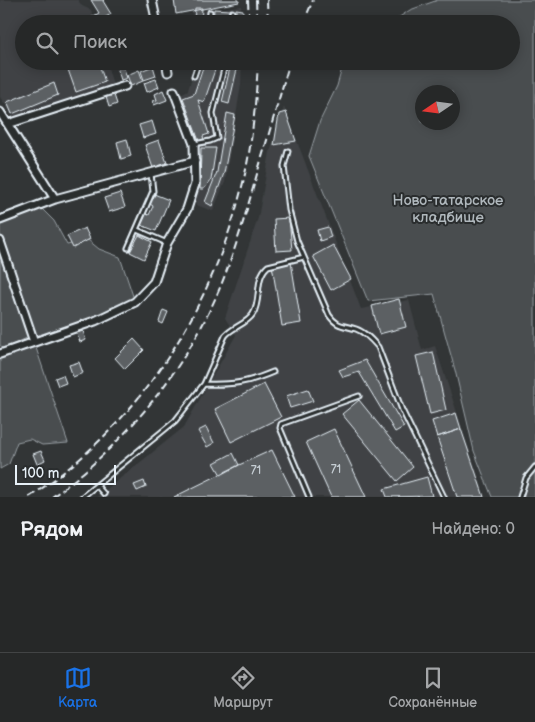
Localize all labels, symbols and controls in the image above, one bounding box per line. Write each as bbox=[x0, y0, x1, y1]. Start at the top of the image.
search box bbox=[15, 15, 520, 70]
icon: search bbox=[33, 29, 61, 57]
text: Поиск bbox=[73, 31, 127, 54]
north arrow bbox=[415, 85, 460, 130]
park label: Ново-татарское кладбище bbox=[393, 191, 503, 227]
scale bar bbox=[15, 462, 116, 485]
house number: 71 bbox=[331, 462, 341, 477]
house number: 71 bbox=[251, 463, 261, 478]
text: 100 m bbox=[22, 465, 59, 482]
text: Рядом bbox=[20, 517, 83, 542]
text: Найдено: 0 bbox=[432, 520, 515, 539]
tab: Карта bbox=[58, 664, 97, 711]
tab: Маршрут bbox=[213, 664, 273, 711]
tab: Сохранённые bbox=[389, 664, 477, 711]

